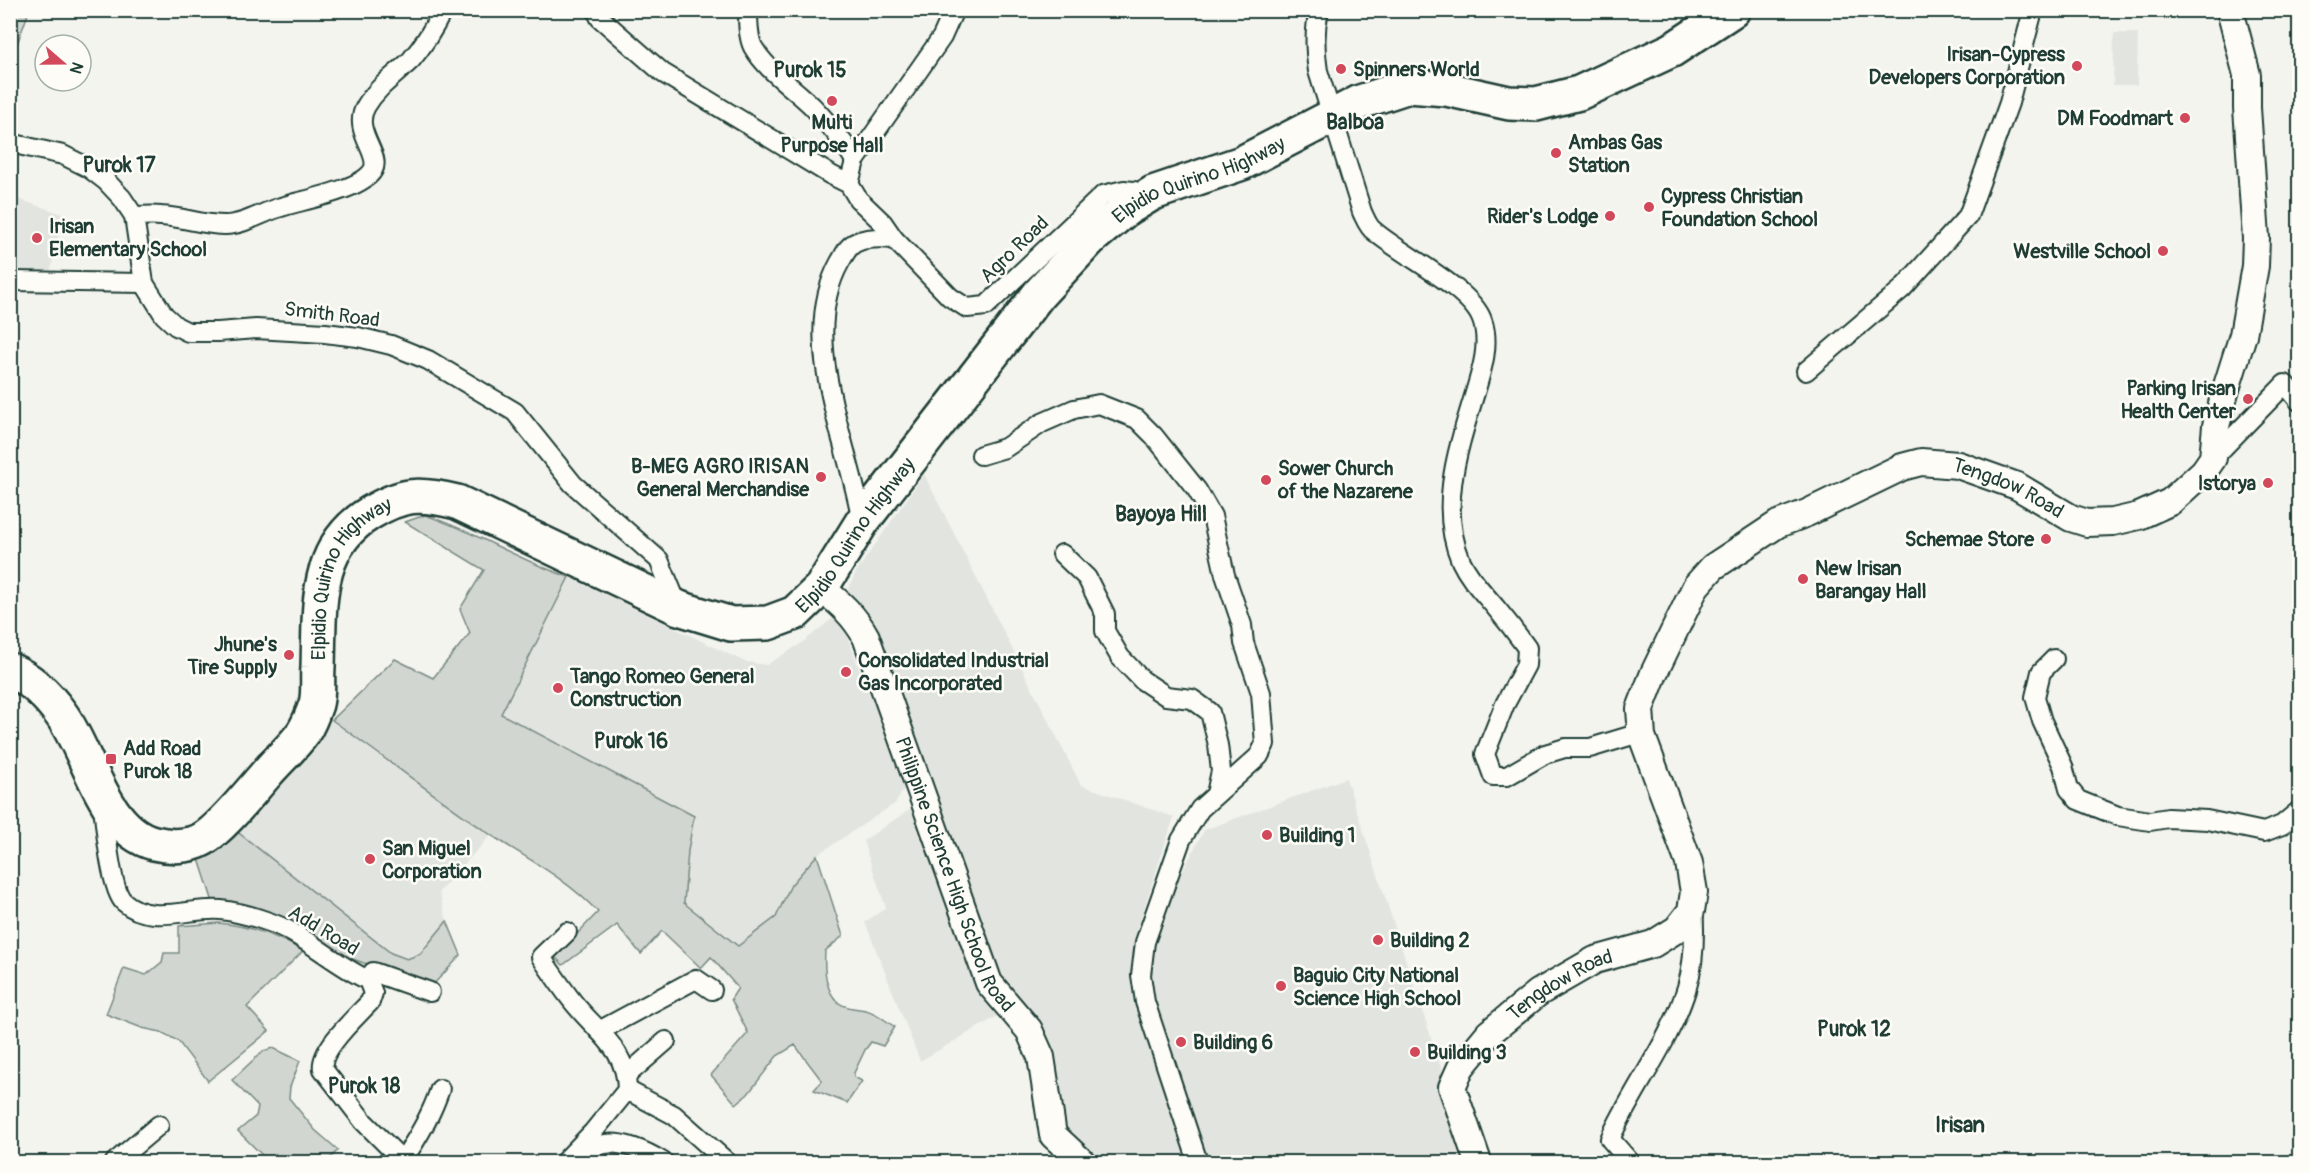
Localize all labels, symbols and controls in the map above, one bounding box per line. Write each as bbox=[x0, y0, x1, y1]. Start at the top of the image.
north arrow bbox=[33, 33, 93, 93]
place label: Irisan-Cypress Developers Corporation bbox=[1869, 42, 2065, 90]
district label: Purok 15 bbox=[773, 57, 847, 84]
place label: Spinners World bbox=[1353, 57, 1480, 82]
text: N bbox=[65, 59, 87, 76]
marker: Irisan-Cypress Developers Corporation bbox=[2070, 59, 2084, 73]
marker: Spinners World bbox=[1334, 62, 1348, 76]
marker: Multi Purpose Hall bbox=[825, 94, 839, 108]
place label: DM Foodmart bbox=[2057, 106, 2174, 131]
district label: Balboa bbox=[1326, 109, 1384, 136]
place label: Multi Purpose Hall bbox=[780, 110, 884, 158]
marker: DM Foodmart bbox=[2178, 111, 2192, 125]
place label: Ambas Gas Station bbox=[1568, 130, 1662, 178]
street label: Elpidio Quirino Highway bbox=[1107, 131, 1290, 229]
marker: Ambas Gas Station bbox=[1549, 146, 1563, 160]
district label: Purok 17 bbox=[82, 152, 156, 179]
place label: Cypress Christian Foundation School bbox=[1661, 184, 1818, 232]
marker: Cypress Christian Foundation School bbox=[1642, 200, 1656, 214]
place label: Rider's Lodge bbox=[1487, 204, 1599, 229]
marker: Rider's Lodge bbox=[1603, 209, 1617, 223]
street label: Agro Road bbox=[975, 210, 1054, 288]
place label: Irisan Elementary School bbox=[49, 214, 207, 262]
marker: Irisan Elementary School bbox=[30, 231, 44, 245]
place label: Westville School bbox=[2013, 239, 2151, 264]
marker: Westville School bbox=[2156, 244, 2170, 258]
street label: Smith Road bbox=[283, 296, 381, 333]
place label: Parking Irisan Health Center bbox=[2120, 376, 2237, 424]
marker: Parking Irisan Health Center bbox=[2241, 392, 2255, 406]
street label: Elpidio Quirino Highway bbox=[790, 452, 921, 619]
street label: Tengdow Road bbox=[1949, 452, 2068, 524]
place label: B-MEG AGRO IRISAN General Merchandise bbox=[631, 454, 810, 502]
place label: Sower Church of the Nazarene bbox=[1277, 456, 1414, 504]
marker: B-MEG AGRO IRISAN General Merchandise bbox=[814, 470, 828, 484]
place label: Istorya bbox=[2198, 471, 2256, 496]
marker: Sower Church of the Nazarene bbox=[1259, 473, 1273, 487]
marker: Istorya bbox=[2261, 476, 2275, 490]
street label: Elpidio Quirino Highway bbox=[306, 491, 396, 661]
district label: Bayoya Hill bbox=[1115, 501, 1207, 528]
place label: Schemae Store bbox=[1905, 527, 2035, 552]
marker: Schemae Store bbox=[2039, 532, 2053, 546]
place label: New Irisan Barangay Hall bbox=[1815, 556, 1927, 604]
marker: New Irisan Barangay Hall bbox=[1796, 572, 1810, 586]
place label: Jhune's Tire Supply bbox=[187, 632, 277, 680]
marker: Jhune's Tire Supply bbox=[282, 648, 296, 662]
place label: Consolidated Industrial Gas Incorporated bbox=[858, 648, 1049, 696]
place label: Tango Romeo General Construction bbox=[569, 664, 755, 712]
marker: Consolidated Industrial Gas Incorporated bbox=[839, 665, 853, 679]
marker: Tango Romeo General Construction bbox=[551, 681, 565, 695]
district label: Purok 16 bbox=[594, 728, 668, 755]
street label: Philippine Science High School Road bbox=[889, 734, 1020, 1017]
place label: Add Road Purok 18 bbox=[123, 736, 201, 784]
marker: Add Road Purok 18 bbox=[104, 752, 118, 766]
place label: Building 1 bbox=[1279, 823, 1355, 848]
marker: Building 1 bbox=[1260, 828, 1274, 842]
place label: San Miguel Corporation bbox=[382, 836, 482, 884]
marker: San Miguel Corporation bbox=[363, 852, 377, 866]
street label: Add Road bbox=[284, 900, 364, 961]
place label: Building 2 bbox=[1390, 928, 1470, 953]
marker: Building 2 bbox=[1371, 933, 1385, 947]
street label: Tengdow Road bbox=[1502, 944, 1615, 1026]
place label: Baguio City National Science High School bbox=[1293, 963, 1461, 1011]
marker: Baguio City National Science High School bbox=[1274, 979, 1288, 993]
district label: Purok 12 bbox=[1817, 1016, 1891, 1043]
place label: Building 6 bbox=[1193, 1030, 1274, 1055]
marker: Building 6 bbox=[1174, 1035, 1188, 1049]
place label: Building 3 bbox=[1427, 1040, 1507, 1065]
marker: Building 3 bbox=[1408, 1045, 1422, 1059]
district label: Purok 18 bbox=[328, 1073, 401, 1100]
district label: Irisan bbox=[1935, 1111, 1985, 1139]

